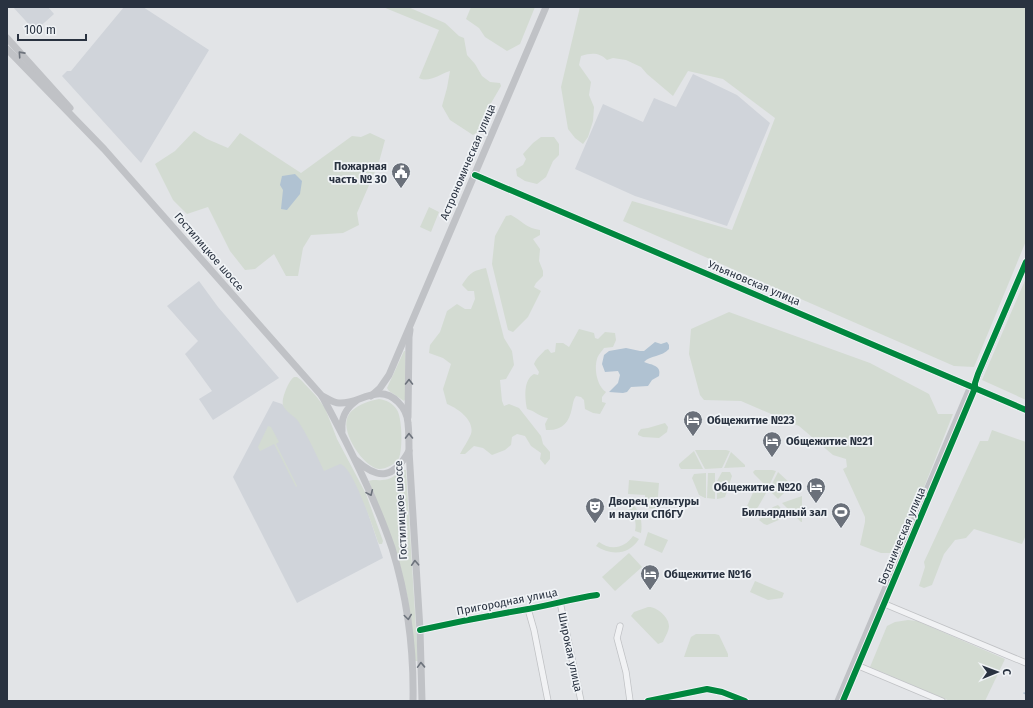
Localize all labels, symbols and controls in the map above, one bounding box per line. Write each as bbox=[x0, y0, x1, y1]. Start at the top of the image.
scale bar bbox=[18, 16, 86, 42]
text: 100 m bbox=[24, 23, 56, 37]
one-way arrow bbox=[19, 51, 26, 59]
street label: Астрономическая улица bbox=[438, 102, 498, 222]
place label: Пожарная часть № 30 bbox=[329, 160, 388, 186]
public building icon: Пожарная часть № 30 bbox=[390, 161, 412, 189]
street label: Гостилицкое шоссе bbox=[172, 210, 246, 294]
street label: Ульяновская улица bbox=[706, 258, 802, 308]
one-way arrow bbox=[405, 379, 413, 385]
hotel icon: Общежитие №23 bbox=[682, 409, 704, 437]
place label: Общежитие №23 bbox=[707, 414, 795, 427]
hotel icon: Общежитие №21 bbox=[761, 430, 783, 458]
one-way arrow bbox=[404, 433, 413, 439]
place label: Общежитие №21 bbox=[786, 435, 873, 448]
street label: Гостилицкое шоссе bbox=[392, 460, 410, 560]
hotel icon: Общежитие №20 bbox=[805, 476, 827, 504]
place label: Общежитие №20 bbox=[714, 481, 803, 494]
street label: Ботаническая улица bbox=[876, 485, 928, 587]
one-way arrow bbox=[365, 489, 373, 496]
place label: Дворец культуры и науки СПбГУ bbox=[608, 495, 699, 521]
theatre icon: Дворец культуры и науки СПбГУ bbox=[584, 496, 606, 524]
sports icon: Бильярдный зал bbox=[830, 501, 852, 529]
place label: Бильярдный зал bbox=[742, 506, 827, 519]
one-way arrow bbox=[411, 560, 420, 566]
hotel icon: Общежитие №16 bbox=[639, 563, 661, 591]
place label: Общежитие №16 bbox=[664, 568, 752, 581]
street label: Пригородная улица bbox=[455, 586, 559, 618]
street label: Широкая улица bbox=[555, 611, 585, 693]
one-way arrow bbox=[403, 614, 412, 620]
north arrow bbox=[977, 652, 1017, 692]
one-way arrow bbox=[417, 662, 425, 668]
text: С bbox=[1000, 669, 1013, 676]

